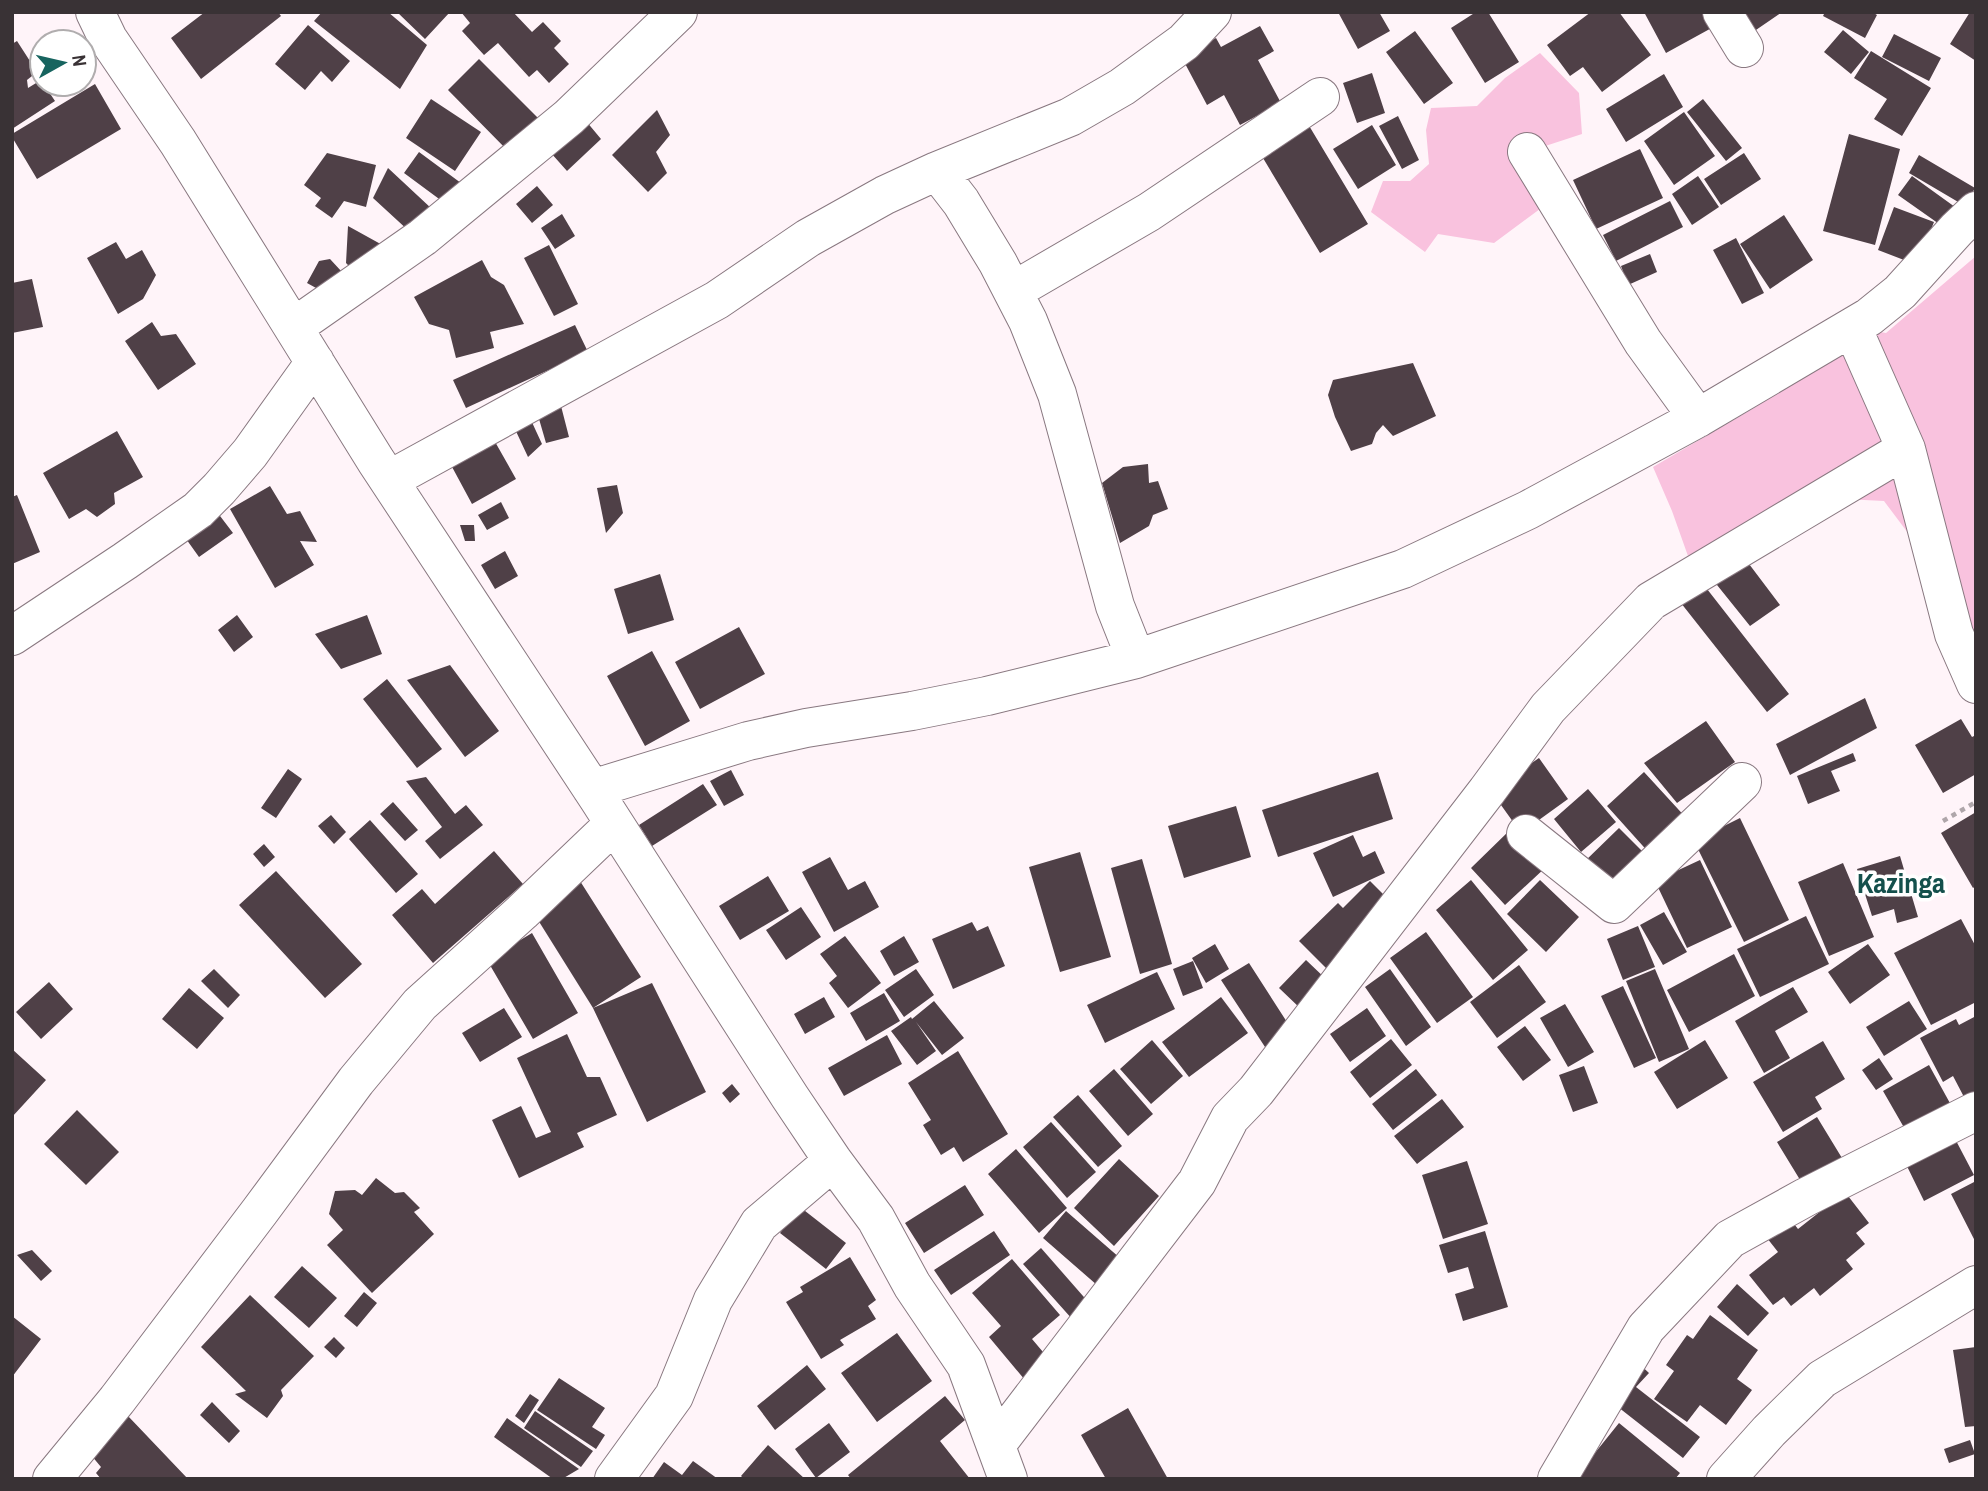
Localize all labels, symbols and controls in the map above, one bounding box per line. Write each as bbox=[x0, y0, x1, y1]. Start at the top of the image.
north arrow bbox=[28, 28, 98, 98]
text: N bbox=[66, 53, 93, 68]
district label: Kazinga bbox=[1857, 864, 1945, 902]

